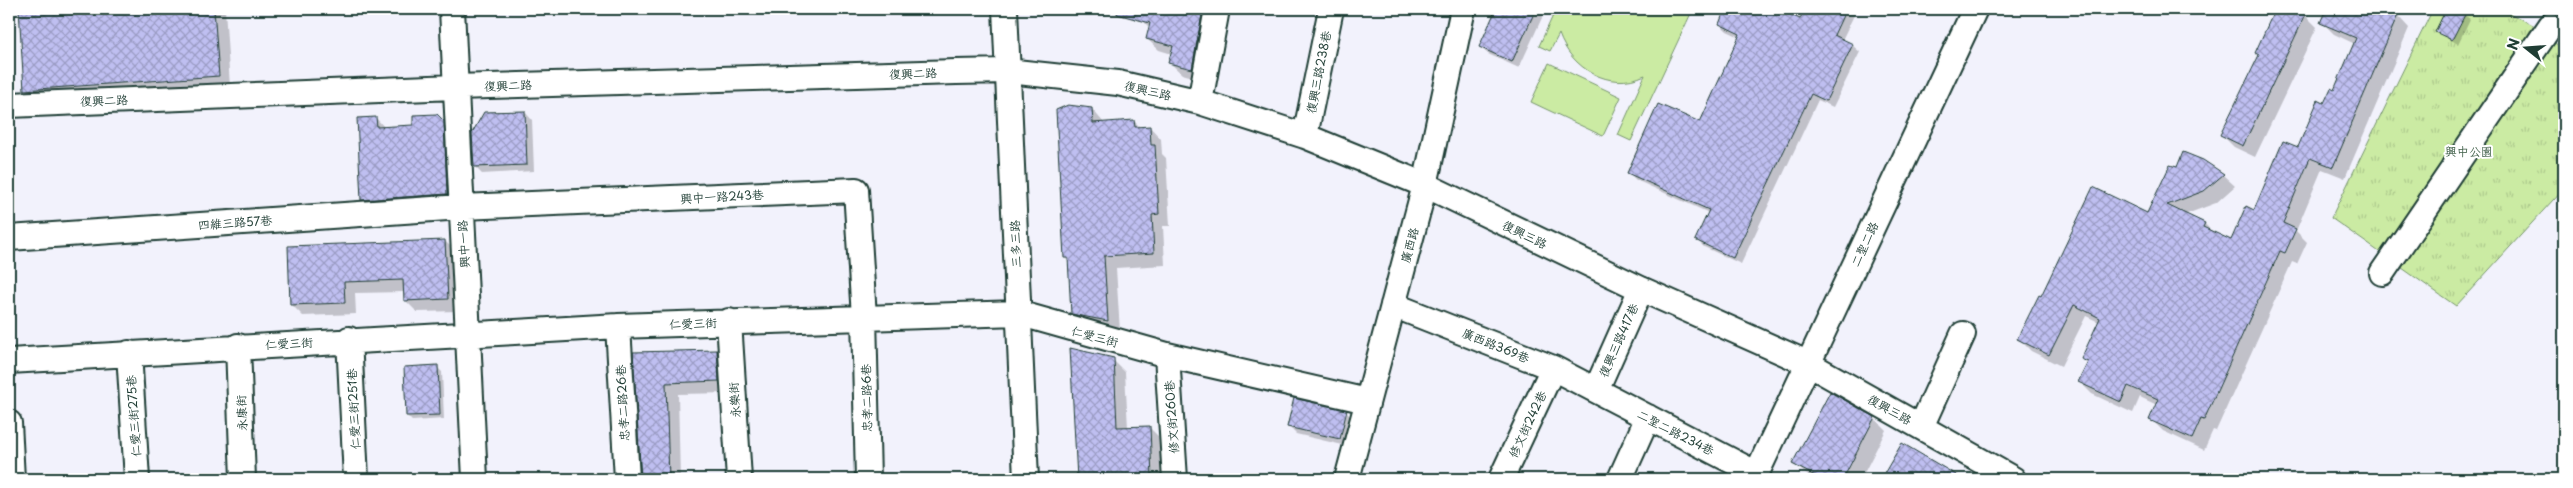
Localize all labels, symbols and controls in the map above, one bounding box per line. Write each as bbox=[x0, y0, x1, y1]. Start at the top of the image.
north arrow bbox=[2500, 22, 2550, 72]
street label: 復興三路238巷 bbox=[1301, 29, 1335, 115]
text: N bbox=[2501, 36, 2525, 52]
street label: 復興二路 bbox=[889, 63, 937, 83]
street label: 復興二路 bbox=[484, 75, 532, 95]
street label: 復興三路 bbox=[1123, 76, 1173, 104]
street label: 復興二路 bbox=[80, 90, 128, 110]
park label: 興中公園 bbox=[2445, 142, 2493, 160]
street label: 興中一路243巷 bbox=[680, 185, 764, 207]
street label: 四維三路57巷 bbox=[197, 210, 273, 234]
street label: 復興三路 bbox=[1499, 215, 1551, 253]
street label: 二聖二路 bbox=[1846, 218, 1882, 270]
street label: 興中一路 bbox=[453, 220, 473, 268]
street label: 三多三路 bbox=[1005, 220, 1025, 268]
street label: 廣西路 bbox=[1396, 225, 1422, 265]
street label: 復興三路417巷 bbox=[1594, 300, 1642, 380]
street label: 仁愛三街 bbox=[669, 313, 717, 333]
street label: 仁愛三街 bbox=[1069, 321, 1121, 351]
street label: 廣西路369巷 bbox=[1460, 323, 1532, 367]
street label: 仁愛三街 bbox=[265, 333, 313, 353]
street label: 忠孝二路26巷 bbox=[611, 364, 633, 442]
street label: 忠孝二路6巷 bbox=[856, 364, 876, 432]
street label: 仁愛三街251巷 bbox=[342, 368, 364, 450]
street label: 仁愛三街275巷 bbox=[121, 374, 145, 458]
street label: 修文街260巷 bbox=[1159, 380, 1183, 454]
street label: 永樂街 bbox=[724, 381, 744, 419]
street label: 修文街242巷 bbox=[1504, 388, 1550, 460]
street label: 復興三路 bbox=[1865, 389, 1915, 429]
street label: 永康街 bbox=[231, 395, 251, 431]
street label: 二聖二路234巷 bbox=[1634, 405, 1718, 459]

